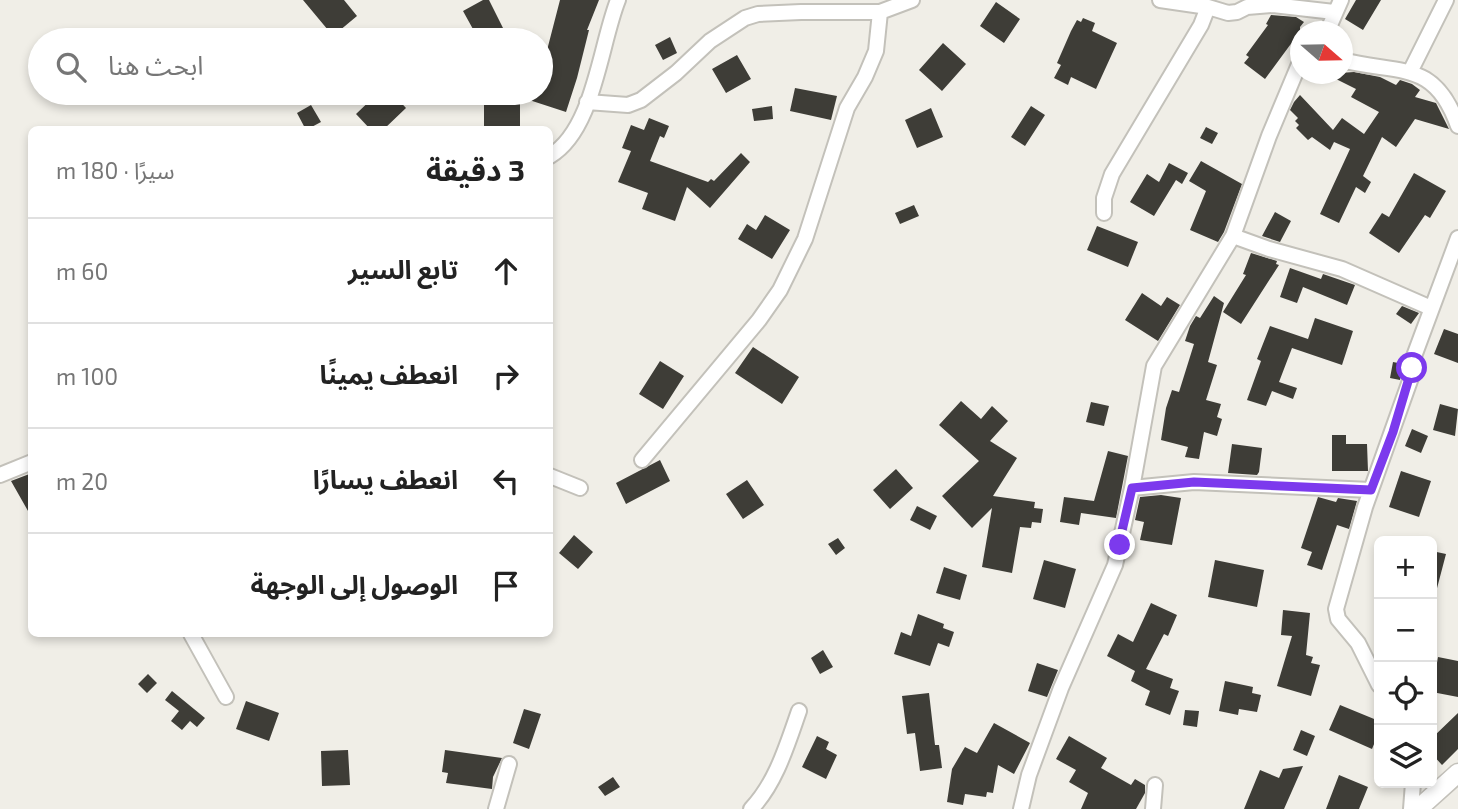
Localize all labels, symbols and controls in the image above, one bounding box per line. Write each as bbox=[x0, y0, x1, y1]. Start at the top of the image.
north arrow bbox=[1290, 21, 1353, 84]
search box bbox=[28, 28, 553, 105]
icon: search bbox=[52, 48, 90, 86]
text: ابحث هنا bbox=[108, 49, 203, 80]
text: 3 دقيقة bbox=[426, 151, 525, 187]
text: سيرًا · 180 m bbox=[56, 156, 175, 184]
icon: ahead bbox=[487, 252, 525, 290]
text: تابع السير bbox=[348, 253, 458, 284]
text: 60 m bbox=[56, 257, 108, 285]
route start bbox=[1396, 352, 1427, 383]
icon: right bbox=[487, 357, 525, 395]
text: انعطف يمينًا bbox=[319, 358, 458, 389]
text: 100 m bbox=[56, 362, 118, 390]
icon: left bbox=[487, 462, 525, 500]
text: انعطف يسارًا bbox=[313, 463, 458, 494]
text: 20 m bbox=[56, 467, 108, 495]
route end bbox=[1104, 529, 1135, 560]
map controls bbox=[1374, 536, 1437, 788]
button: + bbox=[1374, 536, 1437, 599]
icon: arrive bbox=[487, 567, 525, 605]
text: الوصول إلى الوجهة bbox=[250, 568, 458, 599]
button: − bbox=[1374, 599, 1437, 662]
button: locate bbox=[1374, 662, 1437, 725]
button: layers bbox=[1374, 725, 1437, 788]

